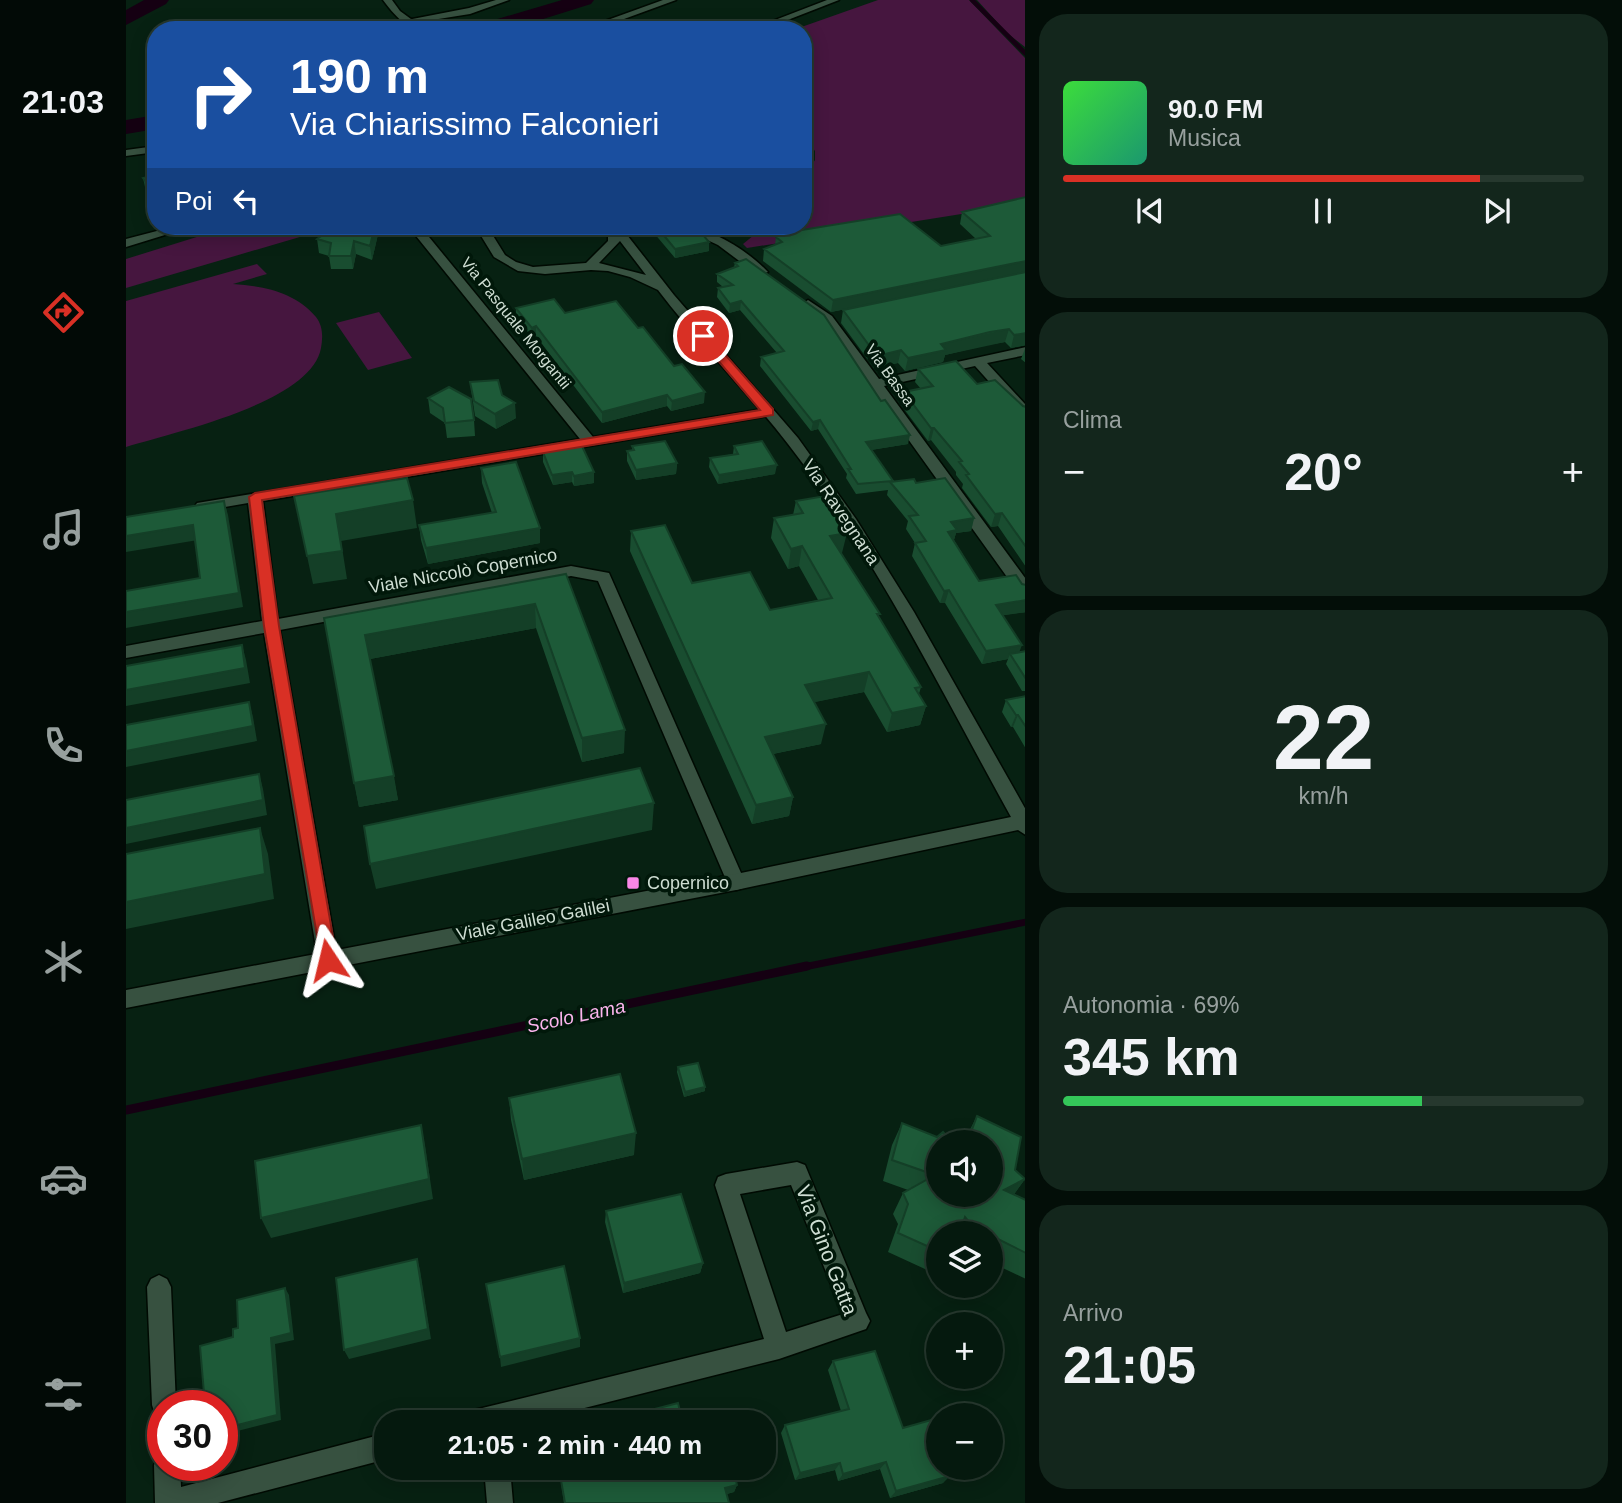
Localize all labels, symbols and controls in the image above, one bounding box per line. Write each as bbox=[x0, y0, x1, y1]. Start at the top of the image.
icon: right bbox=[175, 49, 266, 140]
text: 190 m bbox=[290, 49, 429, 103]
text: 21:03 bbox=[22, 84, 104, 120]
text: 90.0 FM bbox=[1168, 94, 1263, 124]
text: Via Chiarissimo Falconieri bbox=[290, 106, 659, 142]
text: Musica bbox=[1168, 125, 1241, 151]
icon: left bbox=[227, 182, 265, 220]
text: Poi bbox=[175, 186, 213, 216]
icon: previous bbox=[1131, 192, 1169, 230]
icon: pause bbox=[1304, 192, 1342, 230]
icon: next bbox=[1478, 192, 1516, 230]
street label: Via Pasquale Morgantii bbox=[458, 254, 574, 392]
icon: directions bbox=[39, 288, 88, 337]
pin bbox=[673, 306, 733, 366]
icon: arrive bbox=[684, 317, 722, 355]
street label: Via Bassa bbox=[862, 341, 918, 409]
text: Clima bbox=[1063, 407, 1122, 433]
text: 20° bbox=[1284, 443, 1363, 501]
text: − bbox=[1063, 451, 1085, 493]
text: + bbox=[1562, 451, 1584, 493]
street label: Via Ravegnana bbox=[798, 456, 884, 569]
icon: music bbox=[39, 505, 88, 554]
street label: Viale Niccolò Copernico bbox=[367, 545, 559, 597]
text: 22 bbox=[1273, 687, 1374, 788]
icon: phone bbox=[39, 721, 88, 770]
text: km/h bbox=[1299, 783, 1348, 809]
place label: Copernico bbox=[647, 873, 729, 893]
marker: Copernico bbox=[625, 875, 641, 891]
street label: Viale Galileo Galilei bbox=[455, 895, 611, 945]
position arrow bbox=[291, 923, 365, 997]
icon: climate bbox=[39, 937, 88, 986]
text: Autonomia · 69% bbox=[1063, 992, 1239, 1018]
water label: Scolo Lama bbox=[525, 995, 627, 1037]
text: 345 km bbox=[1063, 1028, 1239, 1086]
map controls bbox=[926, 1130, 1003, 1480]
button: sound bbox=[926, 1130, 1003, 1207]
icon: car bbox=[39, 1154, 88, 1203]
street label: Via Gino Gatta bbox=[792, 1182, 862, 1319]
button: layers bbox=[926, 1221, 1003, 1298]
text: Arrivo bbox=[1063, 1300, 1123, 1326]
button: + bbox=[926, 1312, 1003, 1389]
text: 21:05 bbox=[1063, 1336, 1196, 1394]
icon: filters bbox=[39, 1370, 88, 1419]
speed limit sign: 30 bbox=[147, 1390, 238, 1481]
button: − bbox=[926, 1403, 1003, 1480]
text: 21:05 · 2 min · 440 m bbox=[448, 1430, 702, 1460]

